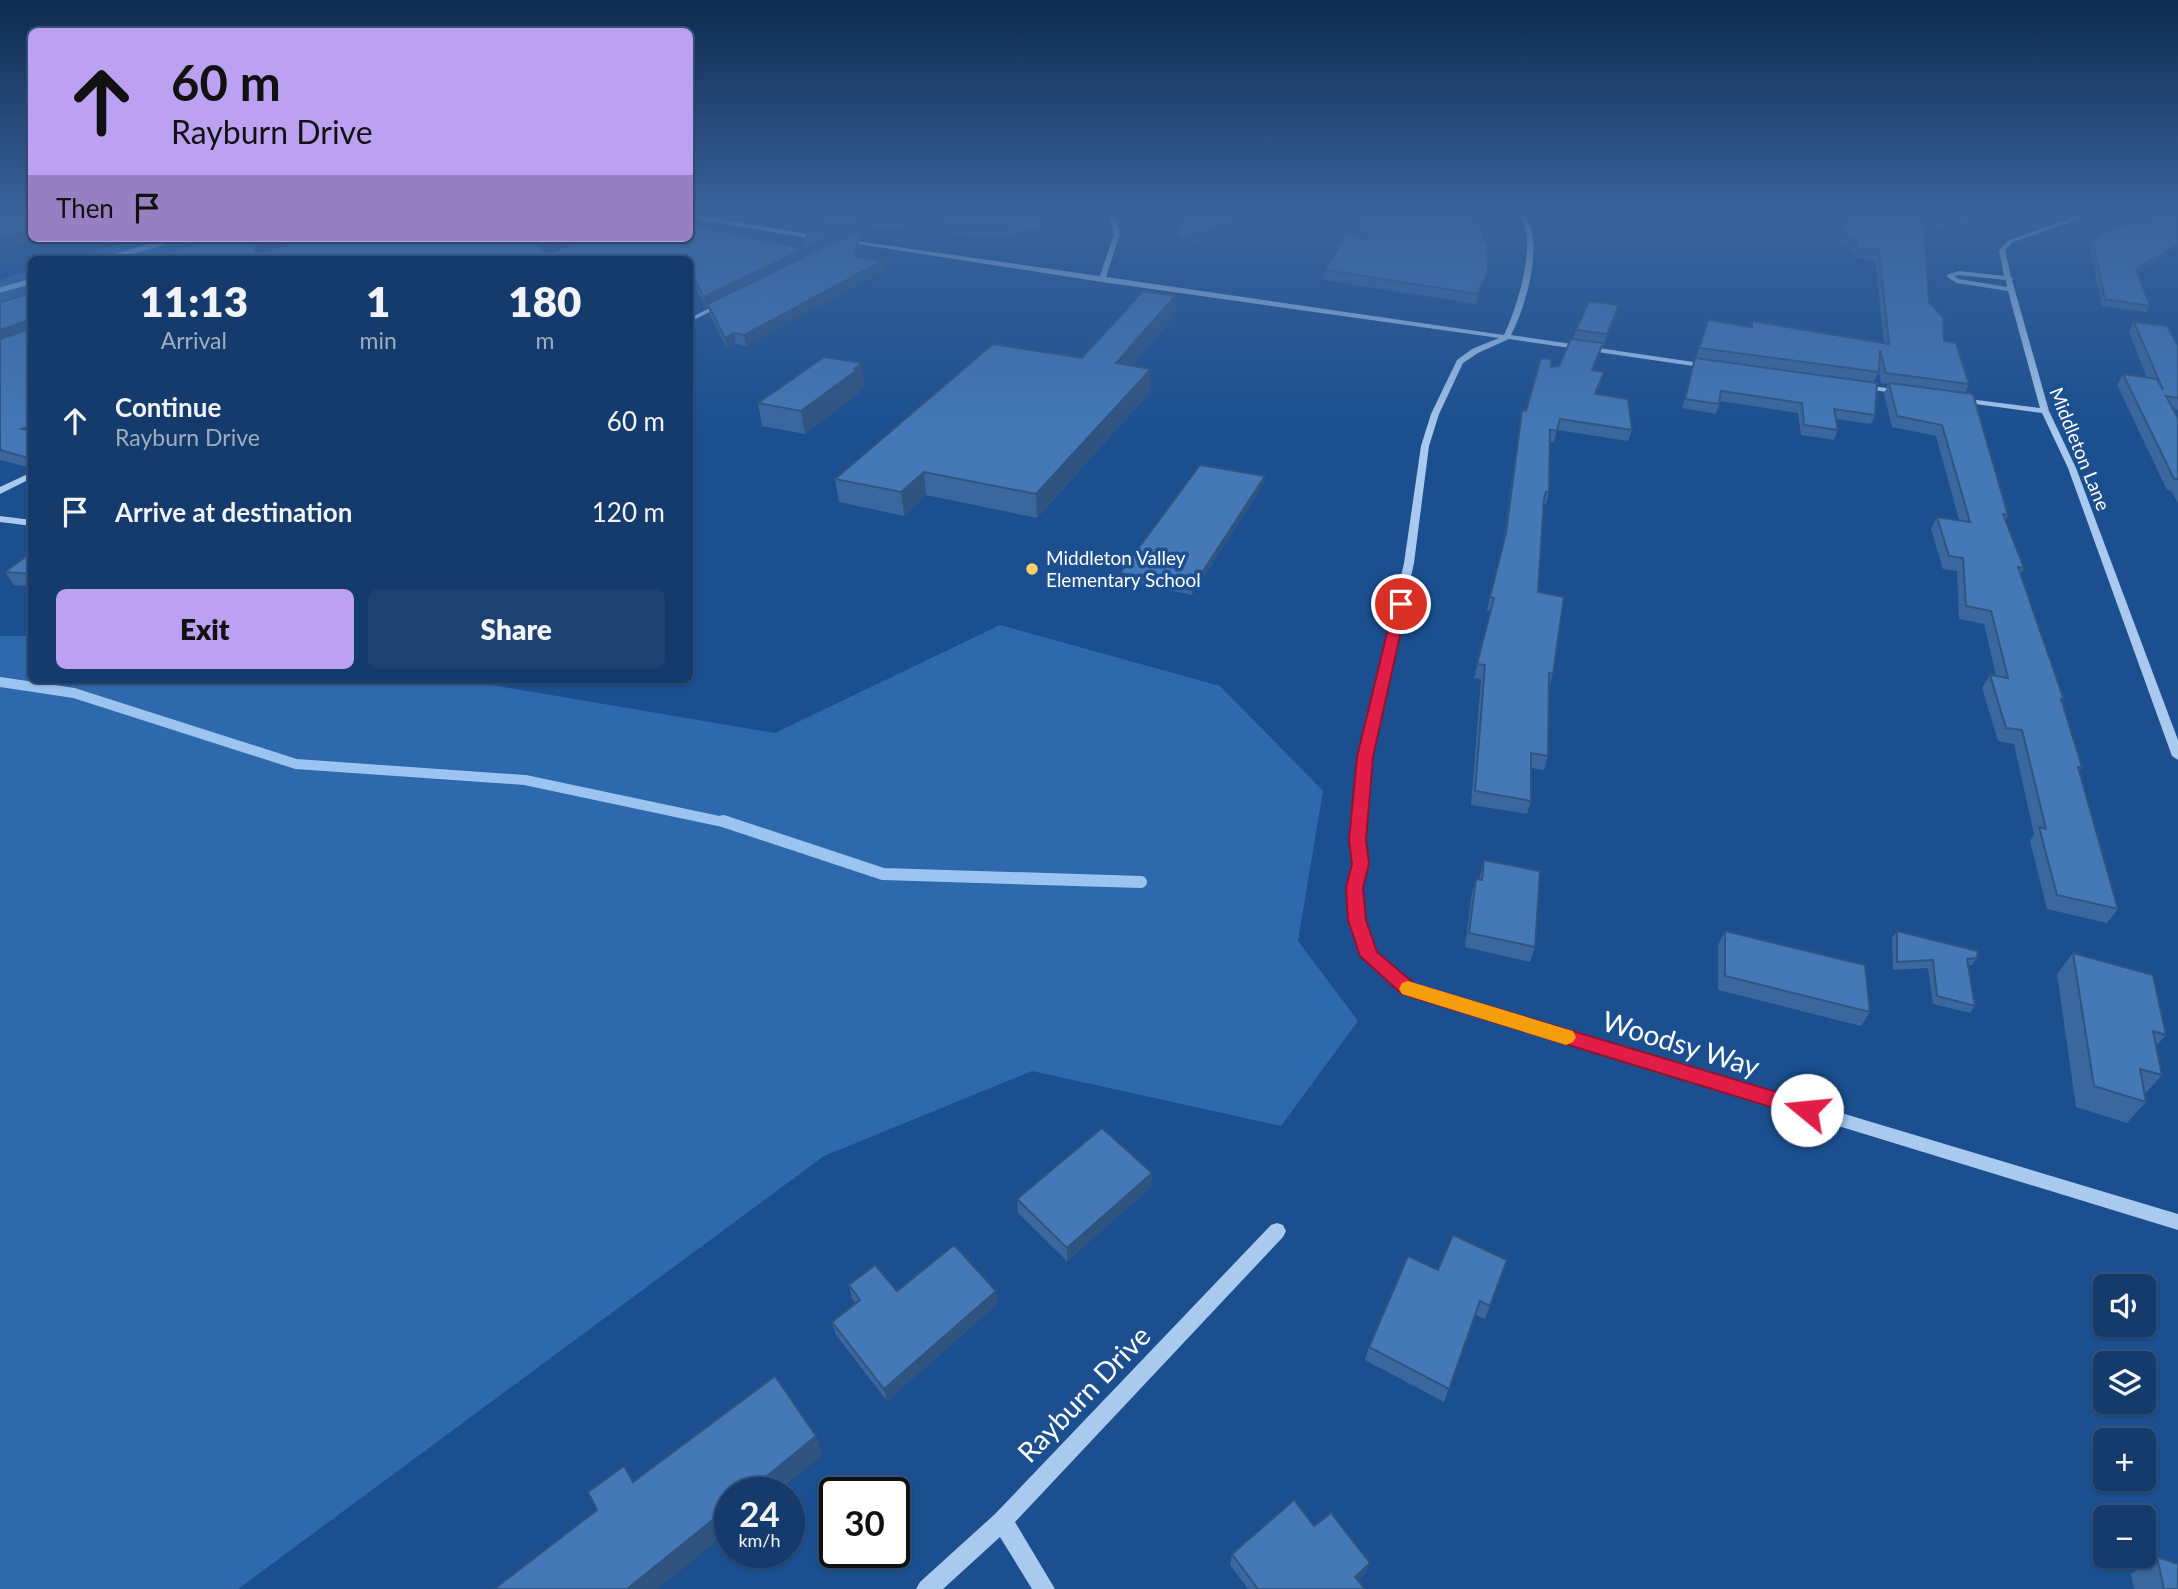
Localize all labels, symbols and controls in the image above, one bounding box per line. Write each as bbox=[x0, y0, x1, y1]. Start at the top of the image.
text: 60 m bbox=[171, 53, 281, 111]
icon: ahead bbox=[56, 56, 147, 147]
text: Rayburn Drive bbox=[171, 112, 373, 151]
icon: arrive bbox=[128, 189, 166, 227]
text: Then bbox=[56, 192, 114, 224]
text: 11:13 bbox=[140, 276, 248, 326]
text: 1 bbox=[366, 276, 390, 326]
text: 180 bbox=[508, 276, 581, 326]
text: Arrival bbox=[161, 326, 227, 354]
text: min bbox=[360, 326, 397, 354]
text: m bbox=[535, 326, 554, 354]
street label: Middleton Lane bbox=[2045, 384, 2116, 514]
text: Continue bbox=[115, 391, 221, 423]
icon: ahead bbox=[56, 402, 94, 440]
text: 60 m bbox=[607, 405, 665, 437]
text: Rayburn Drive bbox=[115, 423, 260, 451]
icon: arrive bbox=[56, 493, 94, 531]
text: Arrive at destination bbox=[115, 496, 352, 528]
text: 120 m bbox=[592, 496, 665, 528]
place label: Middleton Valley Elementary School bbox=[1046, 546, 1201, 591]
marker: Middleton Valley Elementary School bbox=[1024, 561, 1040, 577]
pin bbox=[1371, 574, 1431, 634]
icon: arrive bbox=[1382, 585, 1420, 623]
button: Exit bbox=[56, 589, 354, 669]
button: Share bbox=[368, 589, 665, 669]
street label: Woodsy Way bbox=[1599, 1003, 1765, 1083]
position arrow bbox=[1770, 1073, 1844, 1147]
map controls bbox=[2093, 1274, 2156, 1568]
button: sound bbox=[2093, 1274, 2156, 1337]
street label: Rayburn Drive bbox=[1010, 1318, 1157, 1469]
button: layers bbox=[2093, 1351, 2156, 1414]
button: + bbox=[2093, 1428, 2156, 1491]
speed limit sign: 30 bbox=[819, 1477, 910, 1568]
text: 24 bbox=[739, 1492, 780, 1534]
button: − bbox=[2093, 1505, 2156, 1568]
text: km/h bbox=[738, 1529, 781, 1551]

